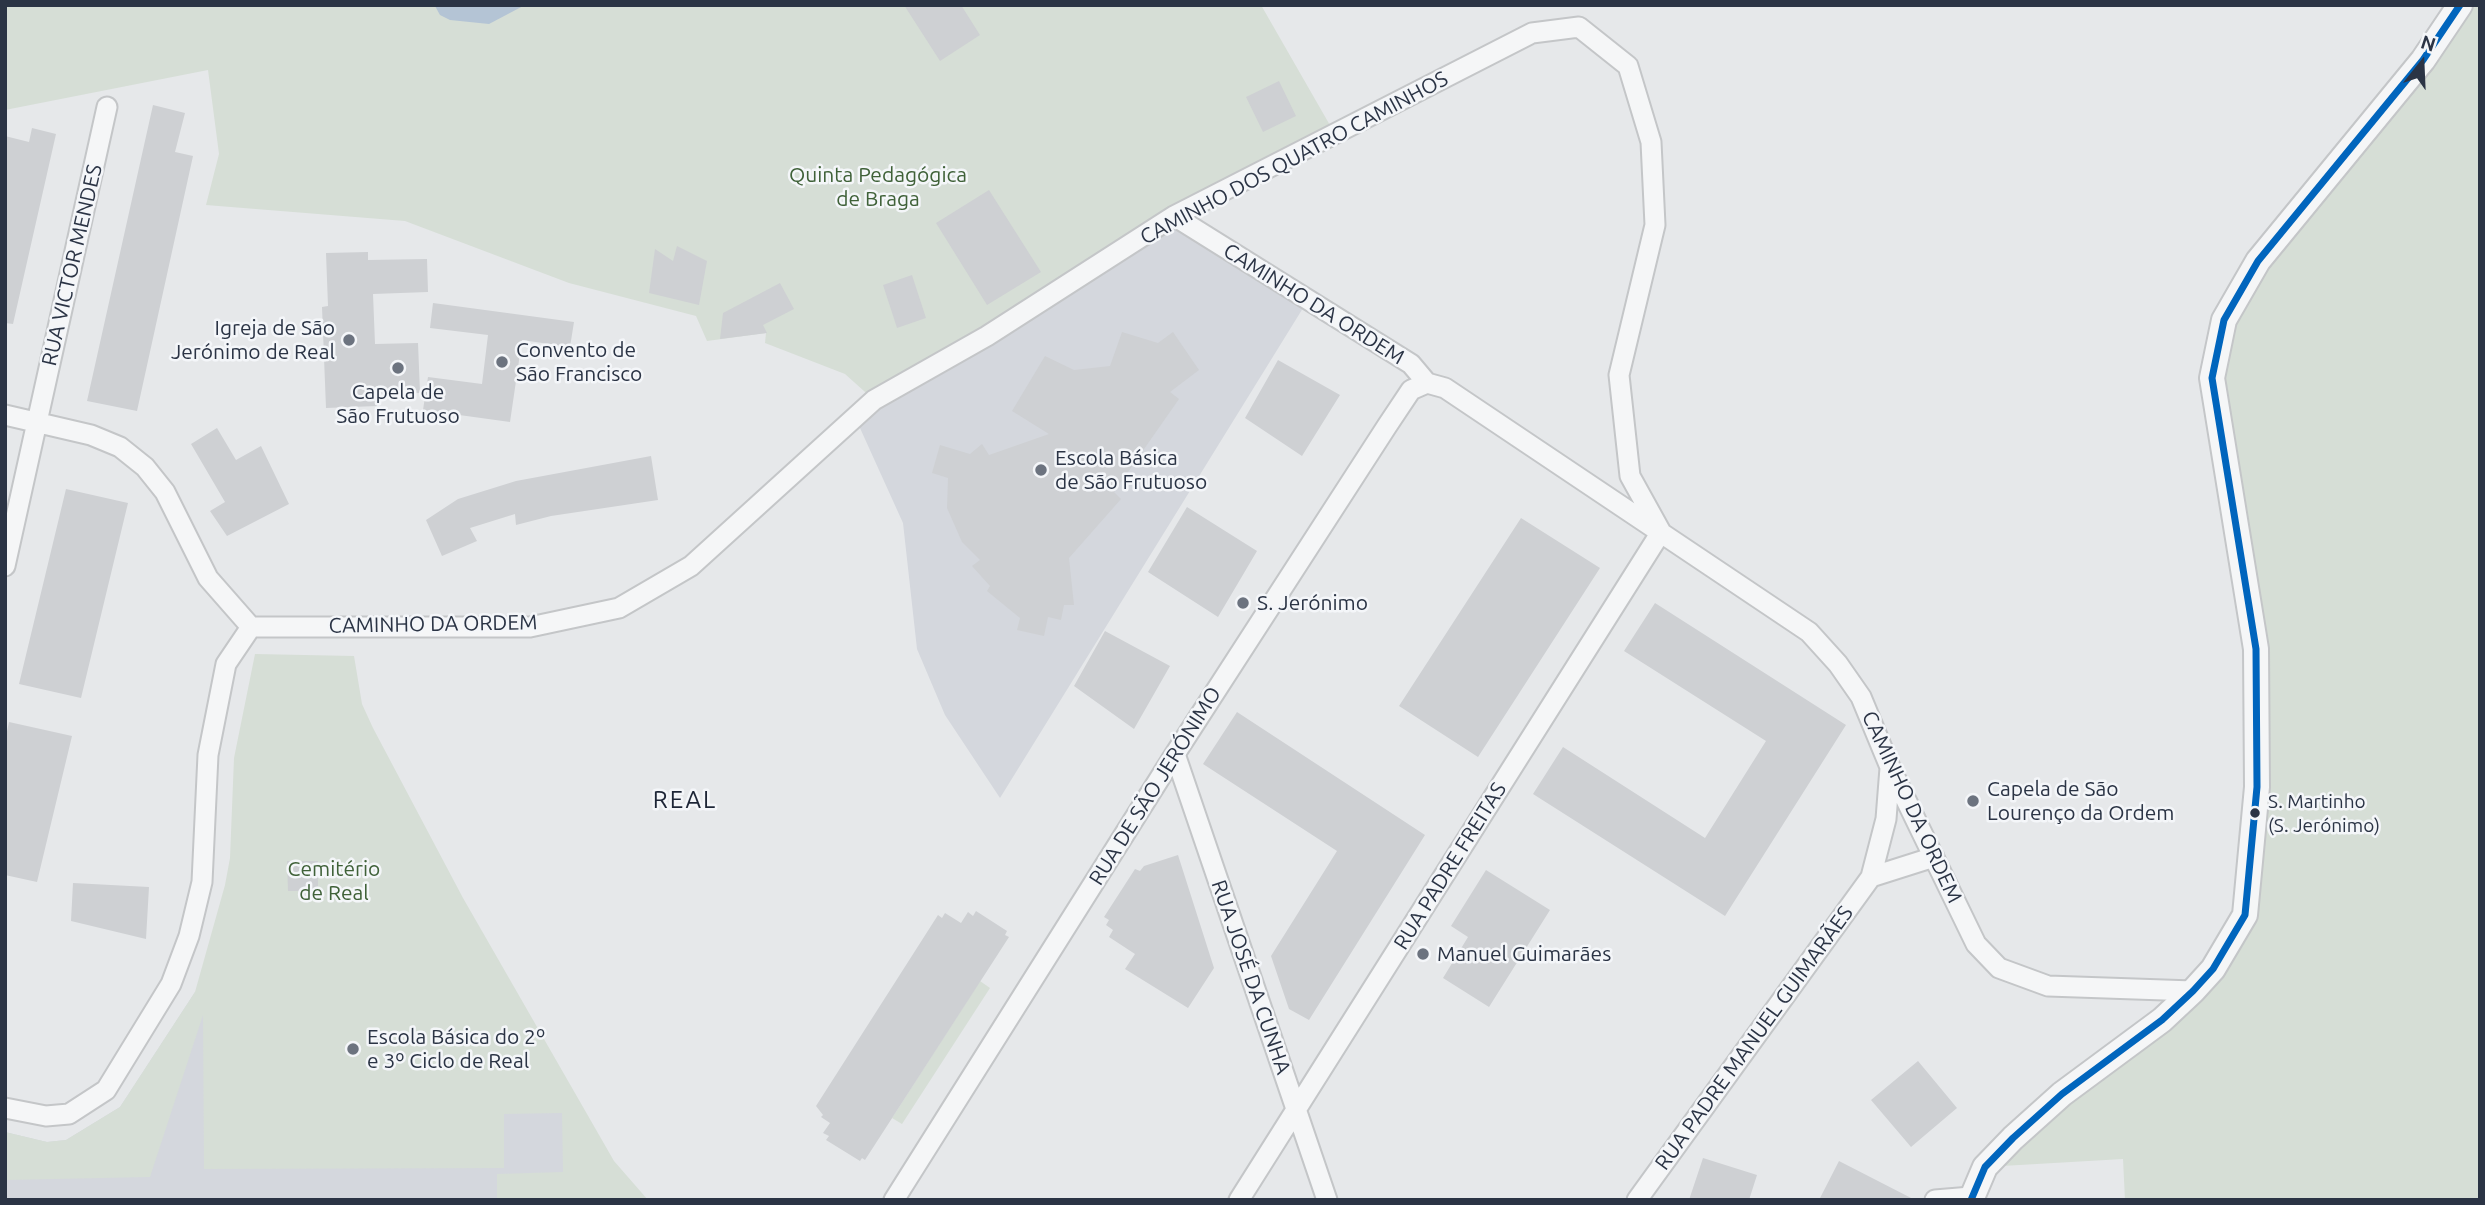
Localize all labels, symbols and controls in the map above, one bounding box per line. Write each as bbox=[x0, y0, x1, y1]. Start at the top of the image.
north arrow bbox=[2387, 28, 2457, 98]
text: N bbox=[2418, 30, 2439, 56]
street label: CAMINHO DOS QUATRO CAMINHOS bbox=[1136, 66, 1452, 250]
street label: RUA VICTOR MENDES bbox=[37, 162, 107, 368]
park label: Quinta Pedagógica de Braga bbox=[789, 162, 967, 212]
street label: CAMINHO DA ORDEM bbox=[1219, 238, 1409, 370]
place label: Igreja de São Jerónimo de Real bbox=[171, 315, 335, 365]
marker: Igreja de São Jerónimo de Real bbox=[341, 332, 357, 348]
place label: Convento de São Francisco bbox=[516, 337, 642, 387]
marker: Convento de São Francisco bbox=[494, 354, 510, 370]
marker: Capela de São Frutuoso bbox=[390, 360, 406, 376]
place label: Capela de São Frutuoso bbox=[336, 379, 460, 429]
place label: Escola Básica de São Frutuoso bbox=[1055, 445, 1207, 495]
marker: Escola Básica de São Frutuoso bbox=[1033, 462, 1049, 478]
place label: S. Jerónimo bbox=[1257, 590, 1368, 616]
marker: S. Jerónimo bbox=[1235, 595, 1251, 611]
street label: CAMINHO DA ORDEM bbox=[328, 610, 538, 638]
street label: RUA DE SÃO JERÓNIMO bbox=[1084, 682, 1226, 890]
street label: CAMINHO DA ORDEM bbox=[1856, 707, 1968, 907]
place label: Capela de São Lourenço da Ordem bbox=[1987, 776, 2174, 826]
street label: RUA PADRE FREITAS bbox=[1388, 778, 1512, 954]
district label: REAL bbox=[653, 786, 717, 814]
place label: S. Martinho (S. Jerónimo) bbox=[2268, 791, 2380, 835]
marker: Capela de São Lourenço da Ordem bbox=[1965, 793, 1981, 809]
marker: S. Martinho (S. Jerónimo) bbox=[2248, 806, 2262, 820]
park label: Cemitério de Real bbox=[288, 856, 380, 906]
street label: RUA JOSÉ DA CUNHA bbox=[1206, 877, 1296, 1077]
street label: RUA PADRE MANUEL GUIMARÃES bbox=[1650, 901, 1858, 1175]
place label: Manuel Guimarães bbox=[1437, 941, 1611, 967]
marker: Manuel Guimarães bbox=[1415, 946, 1431, 962]
place label: Escola Básica do 2º e 3º Ciclo de Real bbox=[367, 1024, 545, 1074]
marker: Escola Básica do 2º e 3º Ciclo de Real bbox=[345, 1041, 361, 1057]

